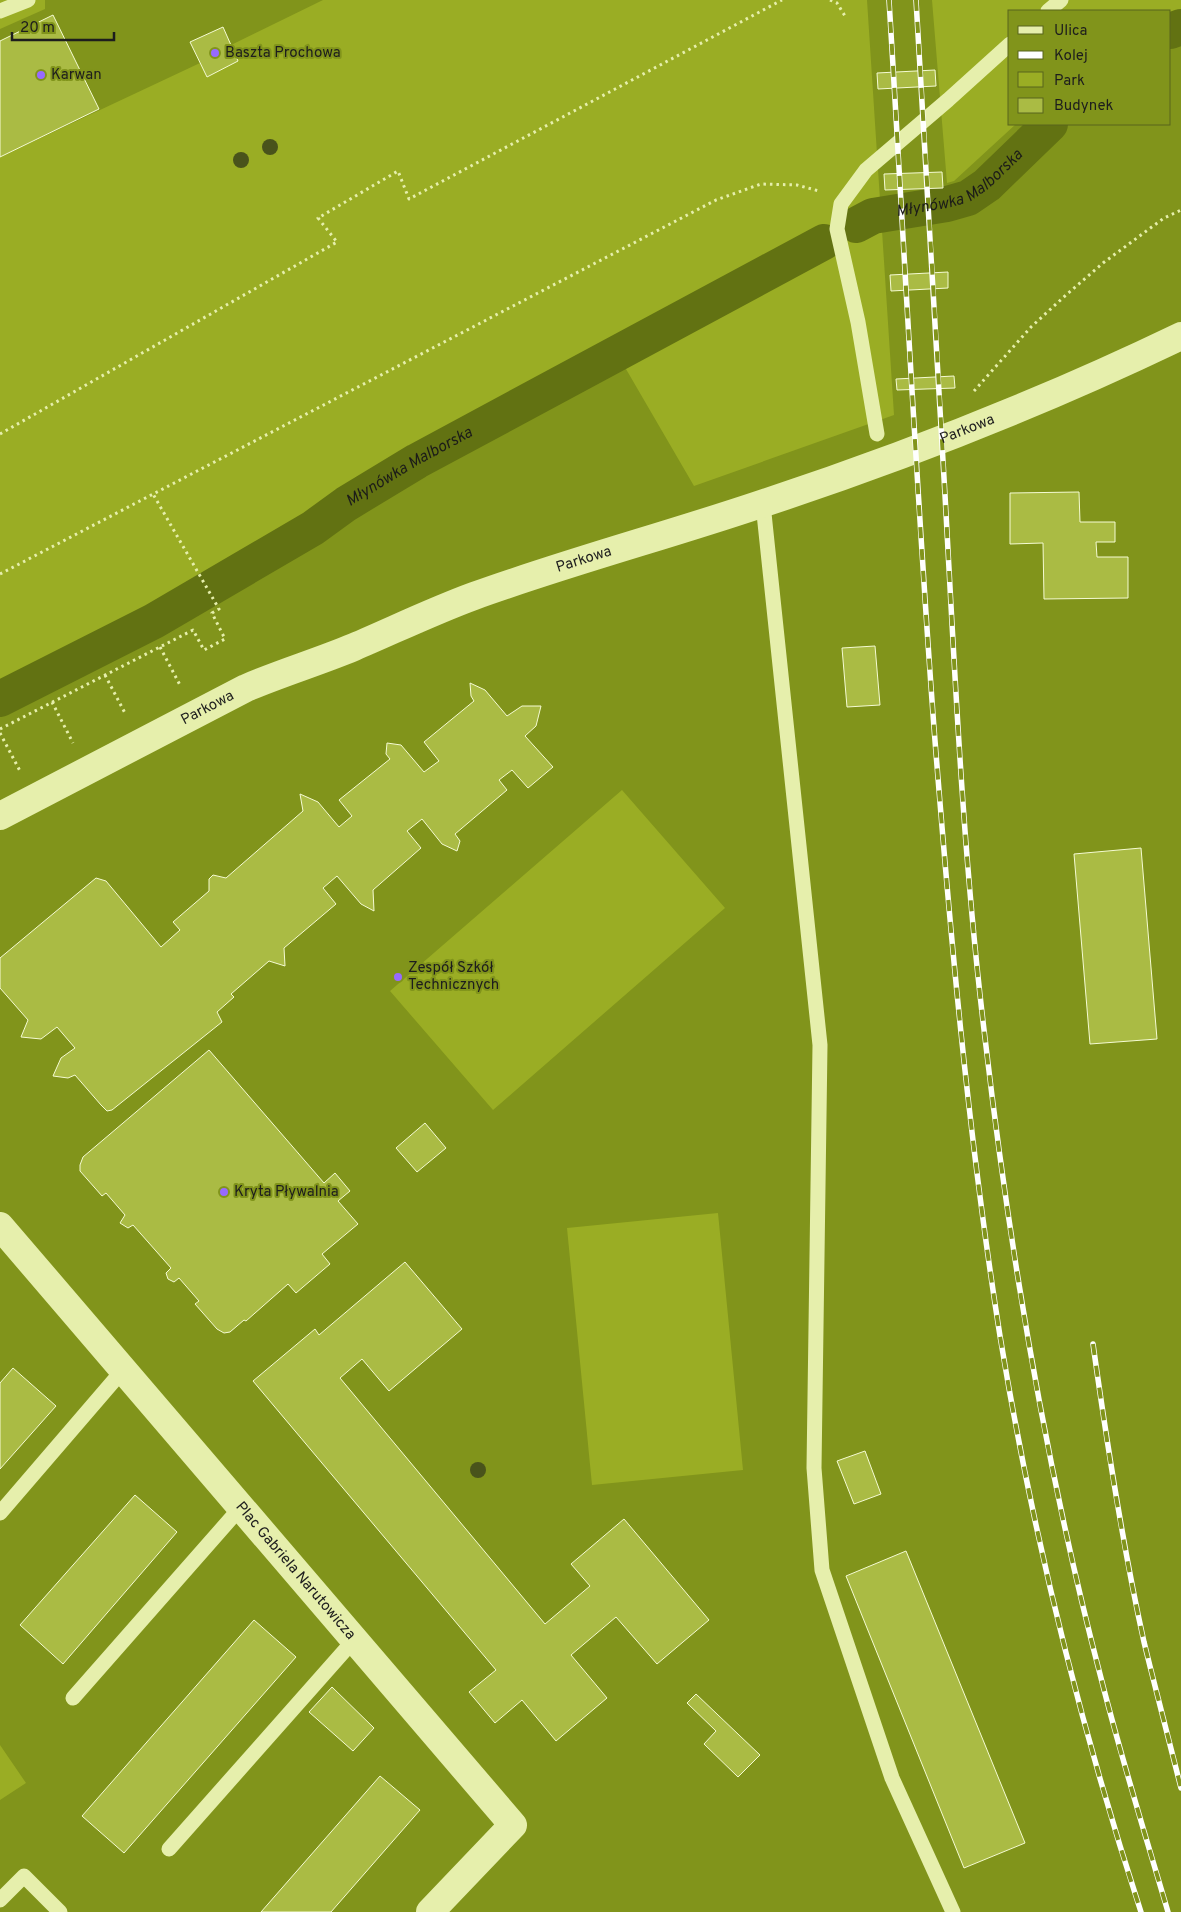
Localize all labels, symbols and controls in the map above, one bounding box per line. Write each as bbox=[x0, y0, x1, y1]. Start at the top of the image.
scale bar bbox=[12, 10, 115, 42]
legend bbox=[1008, 10, 1171, 125]
text: 20 m bbox=[20, 19, 55, 38]
text: Ulica bbox=[1054, 22, 1087, 41]
place label: Baszta Prochowa bbox=[225, 44, 341, 63]
marker: Baszta Prochowa bbox=[209, 47, 221, 59]
text: Kolej bbox=[1054, 47, 1088, 66]
place label: Karwan bbox=[51, 66, 102, 85]
marker: Karwan bbox=[35, 69, 47, 81]
text: Park bbox=[1054, 72, 1085, 91]
text: Budynek bbox=[1054, 97, 1113, 116]
water label: Młynówka Malborska bbox=[894, 145, 1028, 222]
street label: Parkowa bbox=[937, 410, 997, 449]
water label: Młynówka Malborska bbox=[342, 423, 477, 512]
street label: Parkowa bbox=[554, 542, 614, 577]
street label: Parkowa bbox=[178, 686, 237, 730]
place label: Zespół Szkół Technicznych bbox=[408, 959, 499, 995]
marker: Zespół Szkół Technicznych bbox=[392, 971, 404, 983]
place label: Kryta Pływalnia bbox=[234, 1183, 339, 1202]
marker: Kryta Pływalnia bbox=[218, 1186, 230, 1198]
street label: Plac Gabriela Narutowicza bbox=[231, 1498, 360, 1644]

